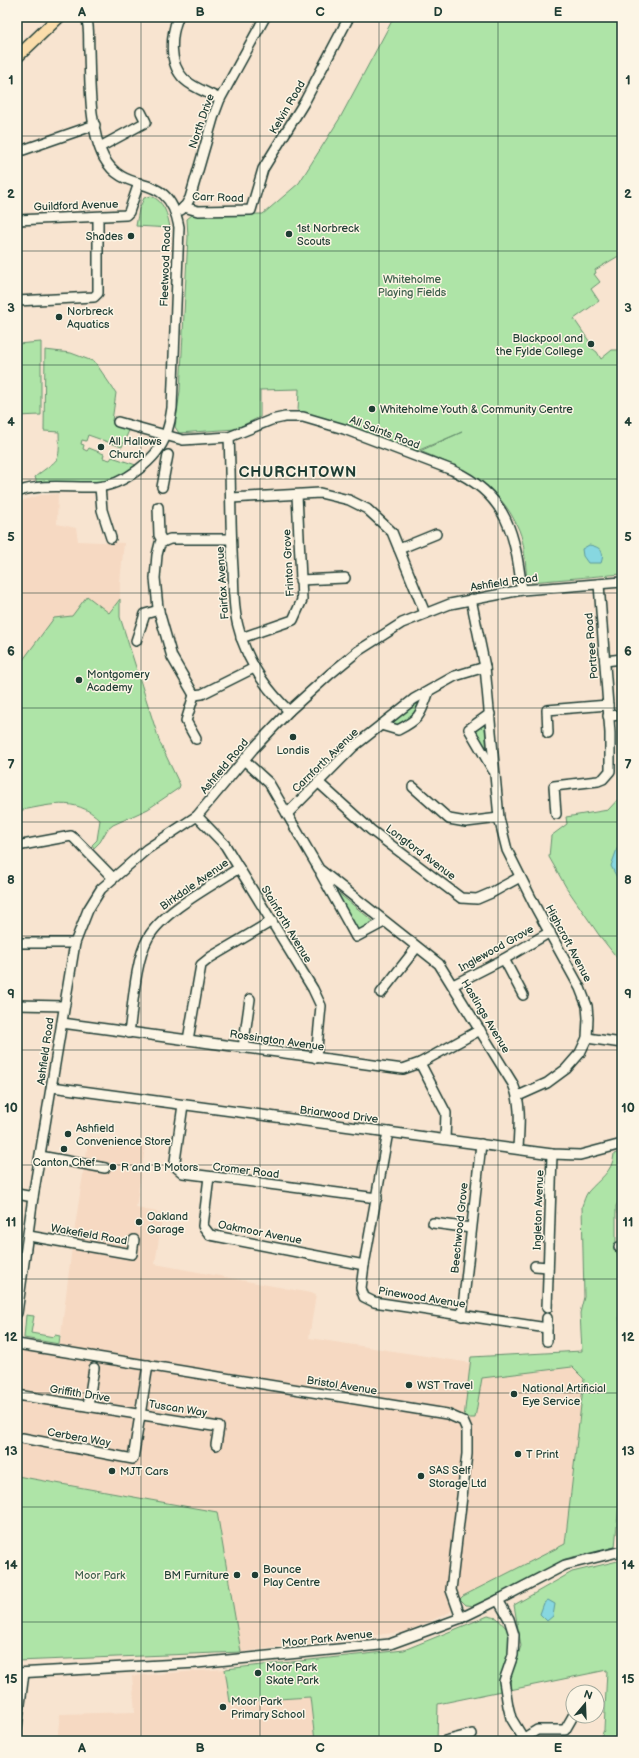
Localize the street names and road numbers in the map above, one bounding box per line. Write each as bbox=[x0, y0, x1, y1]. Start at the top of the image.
street label: Kelvin Road bbox=[267, 78, 308, 136]
street label: North Drive bbox=[186, 92, 217, 150]
street label: Carr Road bbox=[192, 190, 244, 205]
street label: Guildford Avenue bbox=[33, 198, 119, 213]
street label: Fleetwood Road bbox=[158, 225, 173, 307]
street label: All Saints Road bbox=[348, 413, 422, 452]
street label: Frinton Grove bbox=[280, 528, 297, 597]
street label: Fairfax Avenue bbox=[213, 546, 232, 620]
street label: Ashfield Road bbox=[470, 571, 539, 594]
street label: Portree Road bbox=[582, 612, 601, 680]
street label: Carnforth Avenue bbox=[290, 725, 361, 795]
street label: Ashfield Road bbox=[198, 736, 251, 797]
street label: Longford Avenue bbox=[383, 822, 459, 883]
street label: Birkdale Avenue bbox=[158, 856, 231, 913]
street label: Stainforth Avenue bbox=[258, 883, 315, 965]
street label: Highcroft Avenue bbox=[543, 902, 595, 984]
street label: Inglewood Grove bbox=[456, 922, 536, 974]
street label: Hastings Avenue bbox=[458, 977, 513, 1056]
street label: Ashfield Road bbox=[34, 1017, 57, 1086]
street label: Rossington Avenue bbox=[229, 1027, 326, 1054]
street label: Briarwood Drive bbox=[299, 1103, 380, 1126]
street label: Cromer Road bbox=[212, 1160, 280, 1181]
street label: Ingleton Avenue bbox=[531, 1169, 546, 1250]
street label: Beechwood Grove bbox=[448, 1181, 471, 1274]
street label: Oakmoor Avenue bbox=[217, 1218, 303, 1247]
street label: Wakefield Road bbox=[50, 1221, 128, 1248]
street label: Pinewood Avenue bbox=[377, 1284, 467, 1311]
street label: Bristol Avenue bbox=[306, 1374, 379, 1398]
street label: Griffith Drive bbox=[49, 1382, 111, 1405]
street label: Tuscan Way bbox=[148, 1397, 208, 1420]
street label: Cerbera Way bbox=[46, 1426, 112, 1449]
street label: Moor Park Avenue bbox=[281, 1627, 373, 1650]

